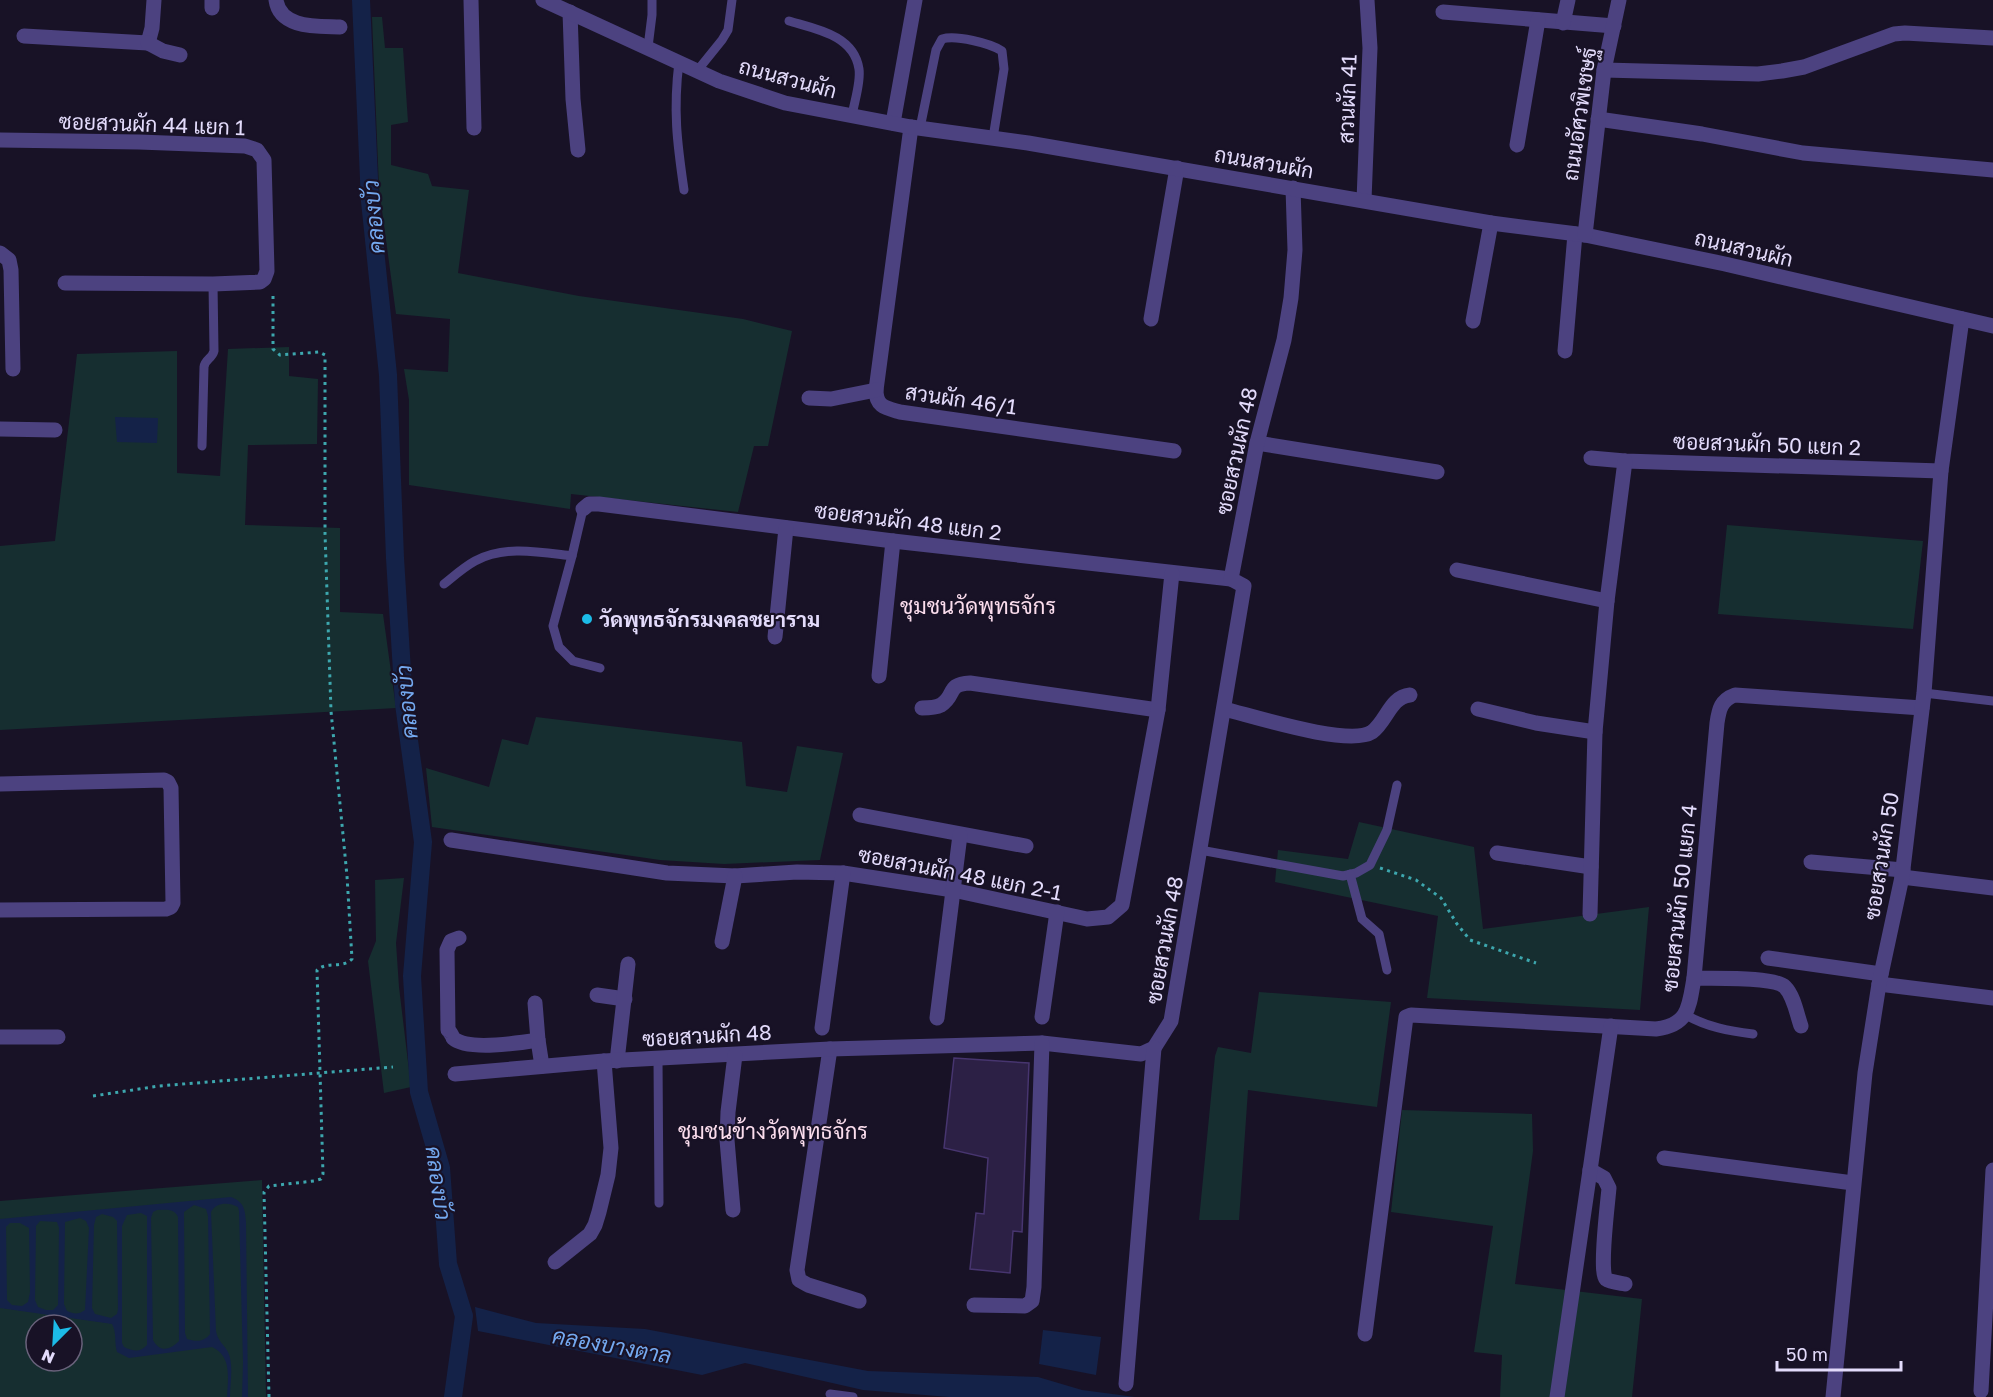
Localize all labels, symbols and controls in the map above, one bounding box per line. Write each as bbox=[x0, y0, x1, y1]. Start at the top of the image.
street label: ถนนอัศวพิเชษฐ์ bbox=[1557, 46, 1602, 183]
street label: ถนนสวนผัก bbox=[736, 52, 840, 104]
street label: สวนผัก 41 bbox=[1332, 54, 1362, 144]
street label: ซอยสวนผัก 44 แยก 1 bbox=[58, 108, 246, 140]
street label: ถนนสวนผัก bbox=[1212, 140, 1316, 184]
water label: คลองบัว bbox=[356, 179, 390, 255]
street label: ถนนสวนผัก bbox=[1692, 224, 1796, 272]
street label: สวนผัก 46/1 bbox=[903, 378, 1019, 420]
street label: ซอยสวนผัก 48 bbox=[1210, 385, 1262, 517]
street label: ซอยสวนผัก 50 แยก 2 bbox=[1673, 428, 1861, 460]
street label: ซอยสวนผัก 48 แยก 2 bbox=[813, 497, 1003, 545]
district label: ชุมชนวัดพุทธจักร bbox=[900, 592, 1056, 622]
place label: วัดพุทธจักรมงคลชยาราม bbox=[599, 606, 820, 635]
marker: วัดพุทธจักรมงคลชยาราม bbox=[580, 612, 594, 626]
water label: คลองบัว bbox=[389, 664, 423, 740]
street label: ซอยสวนผัก 50 bbox=[1858, 790, 1904, 922]
street label: ซอยสวนผัก 50 แยก 4 bbox=[1656, 803, 1702, 993]
street label: ซอยสวนผัก 48 แยก 2-1 bbox=[856, 841, 1064, 905]
street label: ซอยสวนผัก 48 bbox=[1140, 874, 1188, 1006]
street label: ซอยสวนผัก 48 bbox=[642, 1019, 772, 1051]
district label: ชุมชนข้างวัดพุทธจักร bbox=[678, 1117, 868, 1147]
water label: คลองบัว bbox=[420, 1144, 458, 1222]
north arrow bbox=[24, 1313, 84, 1373]
water label: คลองบางตาล bbox=[550, 1321, 674, 1369]
scale bar bbox=[1777, 1334, 1902, 1372]
text: 50 m bbox=[1786, 1343, 1828, 1365]
text: N bbox=[38, 1345, 58, 1368]

